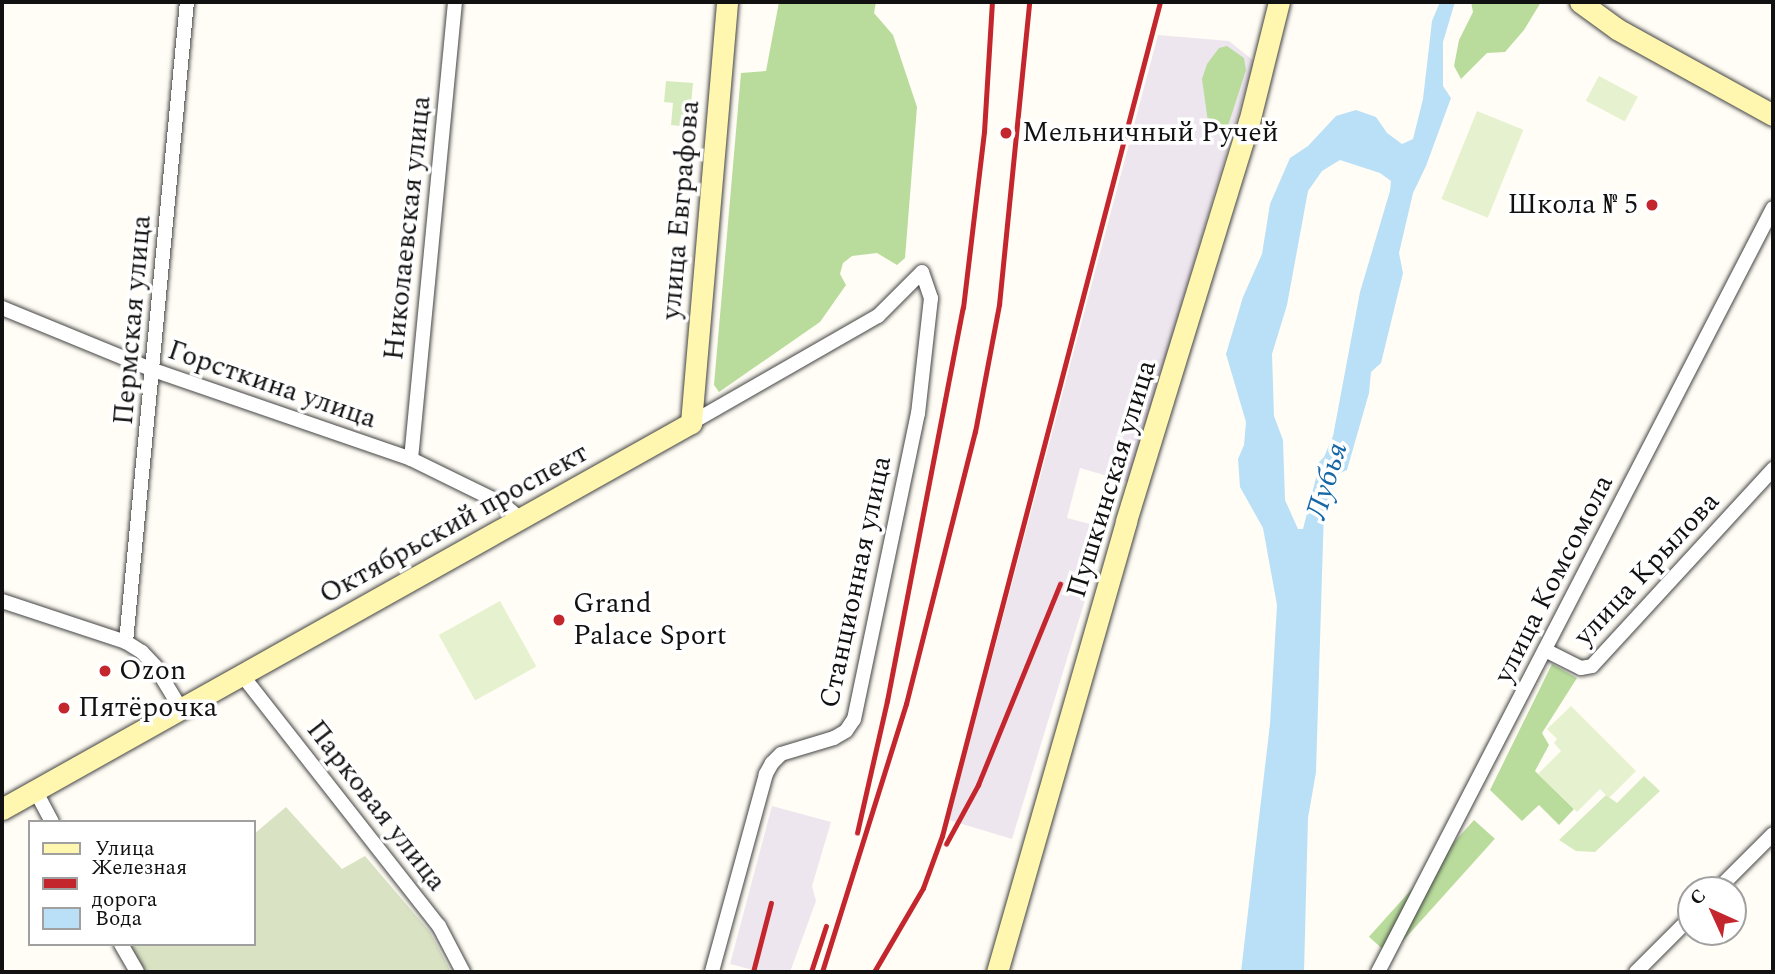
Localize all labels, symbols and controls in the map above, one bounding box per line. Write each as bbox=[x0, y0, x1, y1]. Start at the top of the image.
street label: Николаевская улица bbox=[377, 94, 439, 362]
street label: улица Евграфова bbox=[655, 99, 707, 321]
place label: Мельничный Ручей bbox=[1022, 116, 1279, 150]
marker: Мельничный Ручей bbox=[996, 123, 1016, 143]
place label: Школа № 5 bbox=[1507, 188, 1638, 222]
marker: Школа № 5 bbox=[1644, 197, 1660, 213]
street label: Пермская улица bbox=[107, 214, 159, 426]
street label: Горсткина улица bbox=[163, 334, 381, 436]
street label: Пушкинская улица bbox=[1060, 356, 1164, 602]
street label: Октябрьский проспект bbox=[314, 436, 594, 612]
water label: Лубья bbox=[1298, 438, 1356, 524]
street label: Станционная улица bbox=[813, 453, 899, 711]
street label: улица Комсомола bbox=[1487, 469, 1621, 689]
street label: улица Крылова bbox=[1567, 485, 1727, 653]
place label: Grand Palace Sport bbox=[573, 587, 727, 653]
marker: Grand Palace Sport bbox=[551, 612, 567, 628]
place label: Ozon bbox=[119, 654, 186, 688]
marker: Ozon bbox=[97, 663, 113, 679]
place label: Пятёрочка bbox=[78, 691, 217, 725]
marker: Пятёрочка bbox=[56, 700, 72, 716]
street label: Парковая улица bbox=[299, 714, 453, 898]
legend bbox=[28, 820, 256, 946]
text: Улица bbox=[95, 833, 154, 865]
text: Железная дорога bbox=[92, 852, 187, 916]
north arrow bbox=[1677, 876, 1747, 946]
text: С bbox=[1683, 882, 1713, 912]
text: Вода bbox=[95, 903, 142, 935]

